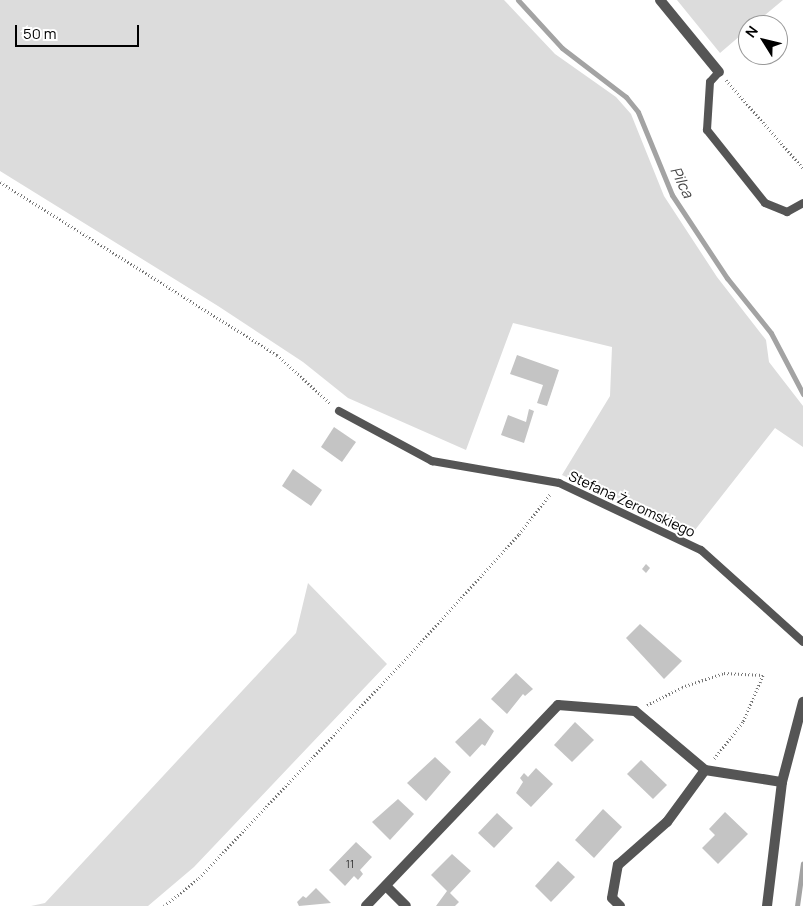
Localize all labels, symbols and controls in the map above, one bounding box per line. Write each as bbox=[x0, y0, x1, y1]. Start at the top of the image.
scale bar bbox=[18, 15, 141, 47]
north arrow bbox=[738, 15, 788, 65]
text: N bbox=[741, 22, 762, 41]
text: 50 m bbox=[23, 23, 57, 44]
water label: Pilca bbox=[667, 163, 697, 201]
street label: Stefana Żeromskiego bbox=[566, 467, 698, 541]
house number: 11 bbox=[346, 857, 354, 871]

